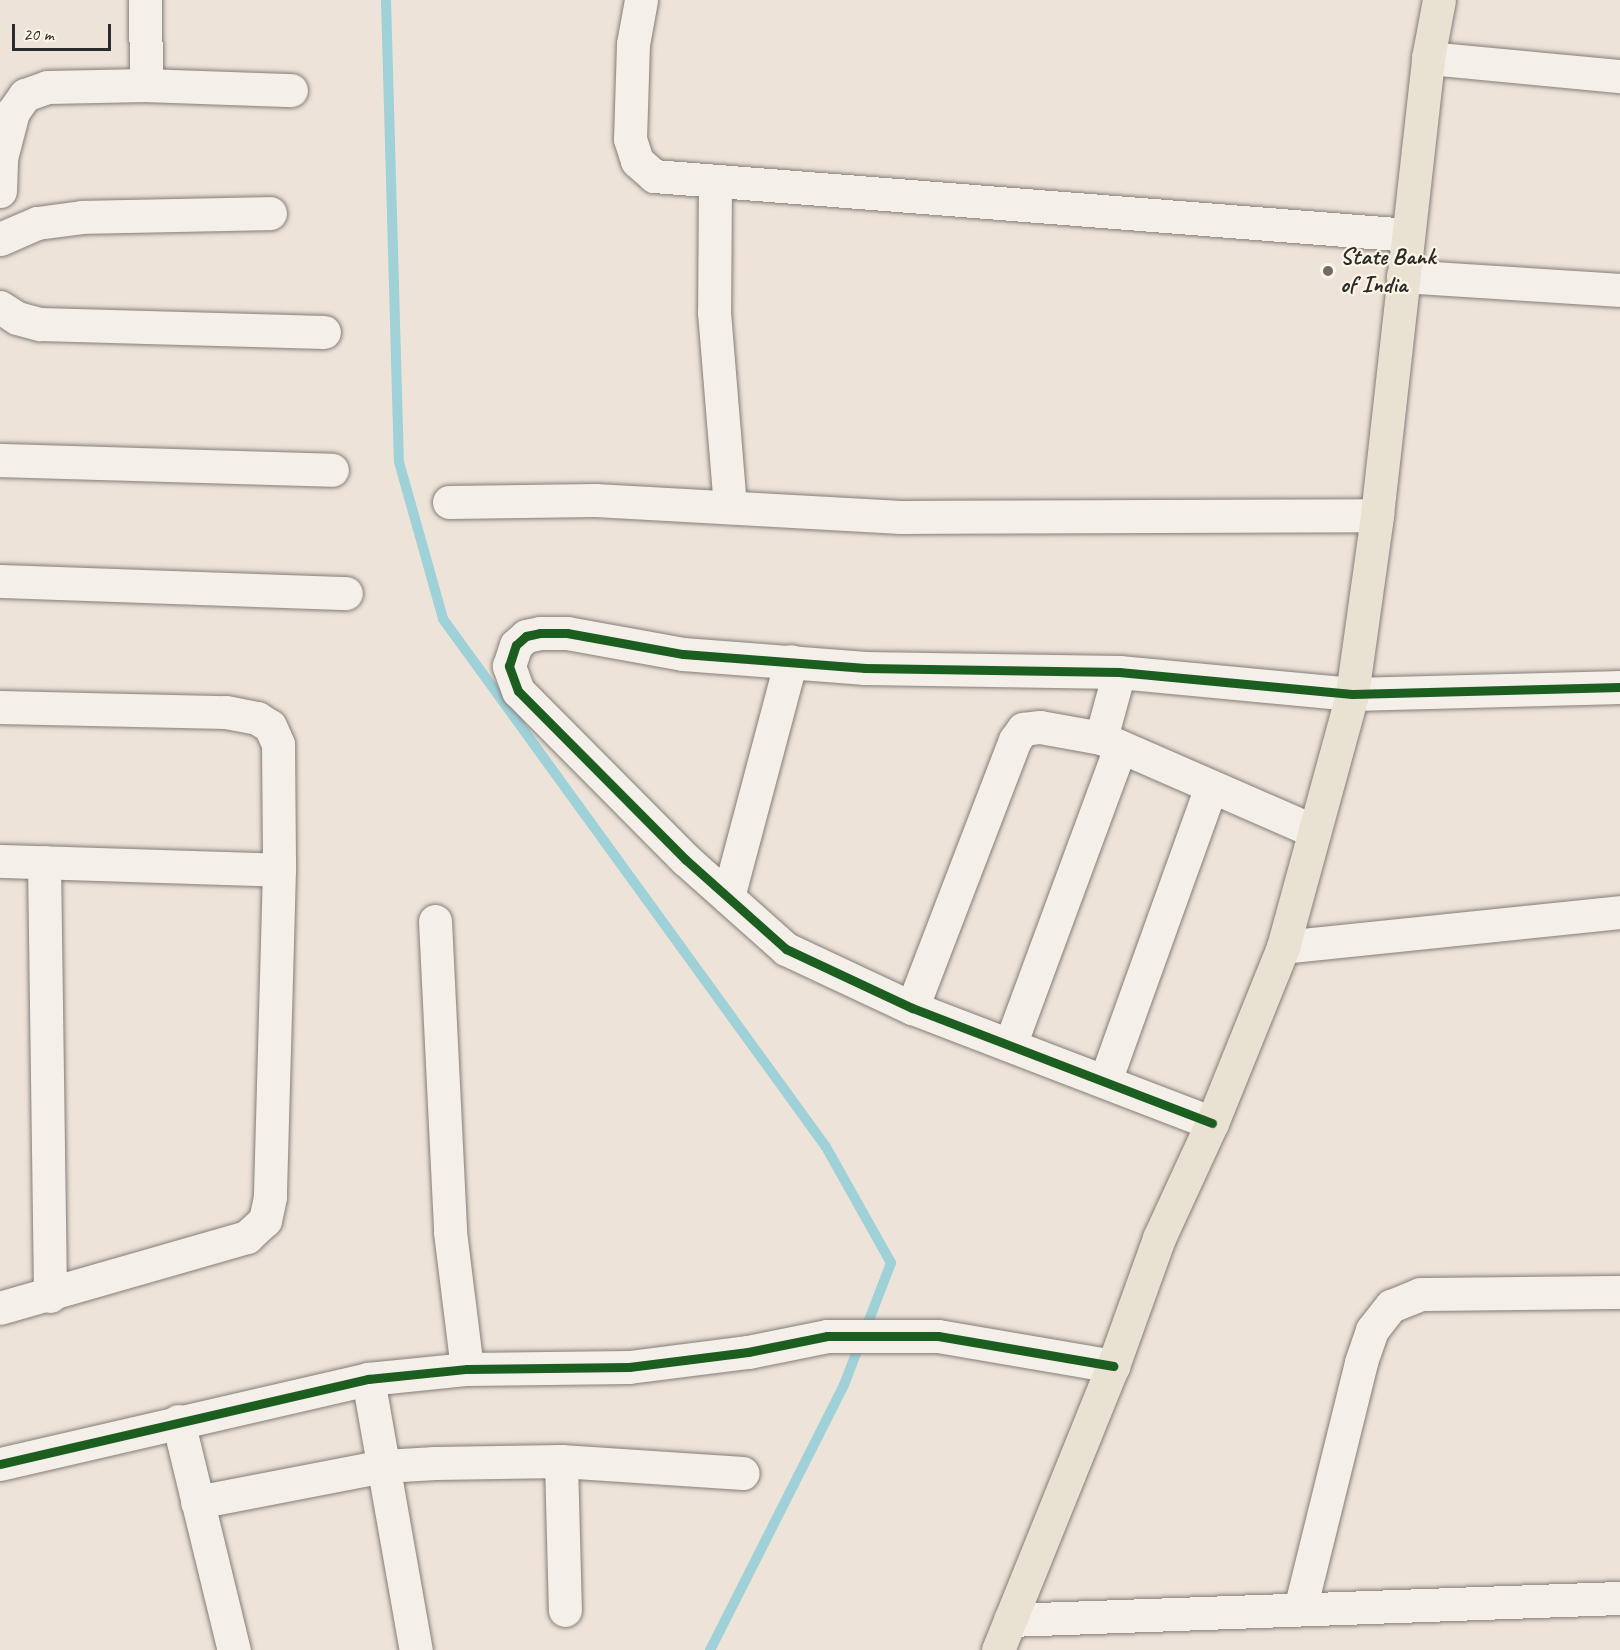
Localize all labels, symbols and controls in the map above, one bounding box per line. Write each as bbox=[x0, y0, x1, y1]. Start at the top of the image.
scale bar bbox=[15, 12, 114, 50]
text: 20 m bbox=[23, 23, 54, 45]
place label: State Bank of India bbox=[1340, 243, 1436, 299]
marker: State Bank of India bbox=[1321, 264, 1335, 278]

